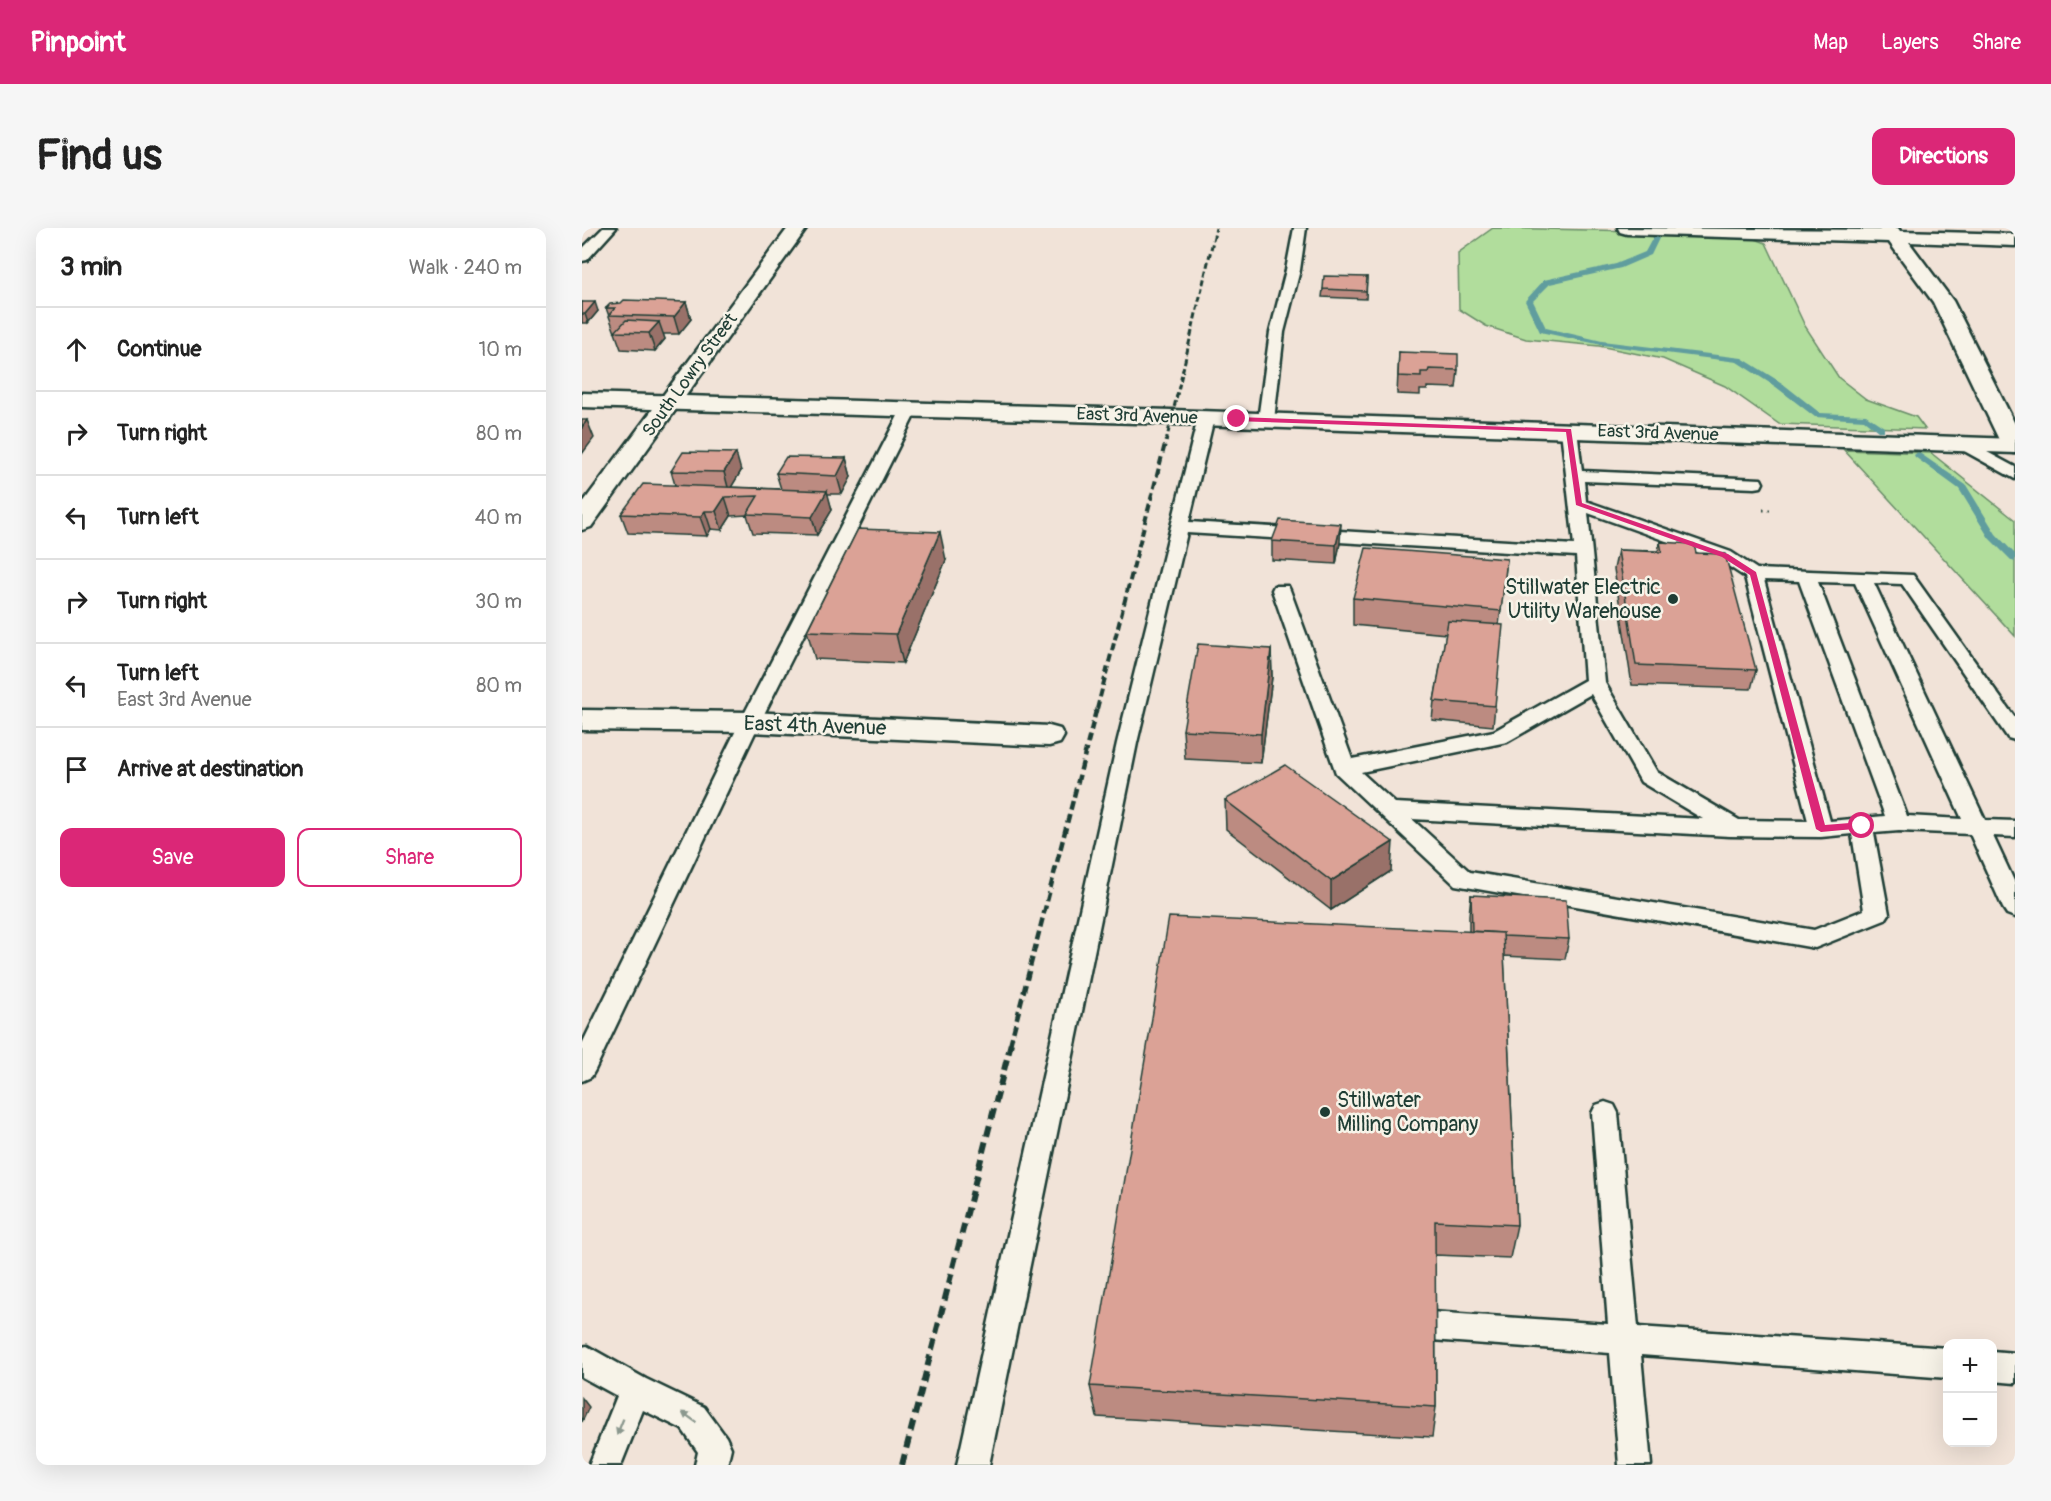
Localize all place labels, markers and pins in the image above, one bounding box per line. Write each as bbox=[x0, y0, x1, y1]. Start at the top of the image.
place label: Stillwater Electric Utility Warehouse bbox=[1505, 574, 1662, 625]
marker: Stillwater Electric Utility Warehouse bbox=[1666, 592, 1680, 606]
place label: Stillwater Milling Company bbox=[1337, 1087, 1478, 1138]
marker: Stillwater Milling Company bbox=[1318, 1105, 1332, 1119]

